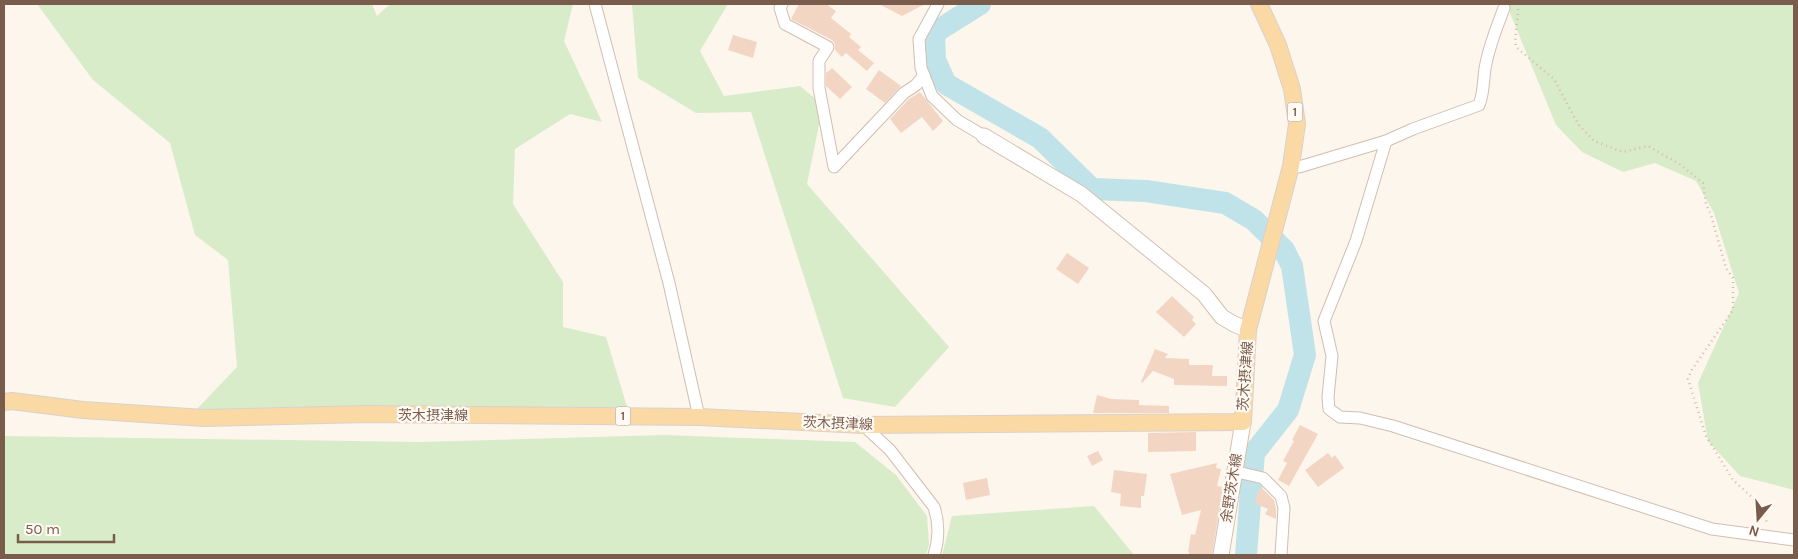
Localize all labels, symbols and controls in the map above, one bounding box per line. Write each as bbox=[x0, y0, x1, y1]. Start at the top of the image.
road number: 1 bbox=[1288, 102, 1302, 121]
street label: 茨木摂津線 bbox=[1235, 341, 1256, 412]
road number: 1 bbox=[616, 406, 630, 426]
street label: 茨木摂津線 bbox=[398, 407, 468, 424]
street label: 茨木摂津線 bbox=[803, 414, 873, 433]
street label: 余野茨木線 bbox=[1218, 452, 1245, 524]
north arrow bbox=[1733, 494, 1783, 544]
scale bar bbox=[18, 512, 114, 544]
text: 50 m bbox=[25, 520, 60, 538]
text: N bbox=[1747, 521, 1762, 541]

